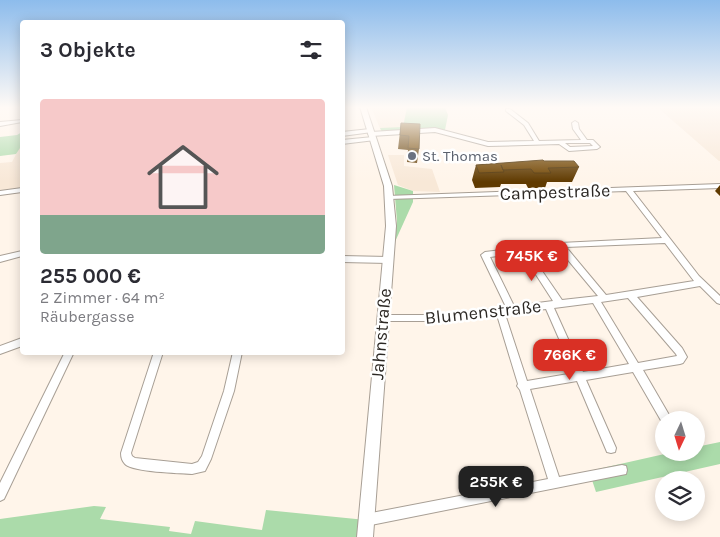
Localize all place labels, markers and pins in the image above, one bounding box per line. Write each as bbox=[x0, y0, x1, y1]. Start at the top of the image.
place label: St. Thomas bbox=[422, 147, 498, 165]
marker: St. Thomas bbox=[406, 150, 418, 162]
pin: 745K € bbox=[491, 240, 573, 282]
pin: 766K € bbox=[529, 338, 611, 381]
pin: 255K € bbox=[455, 466, 537, 508]

